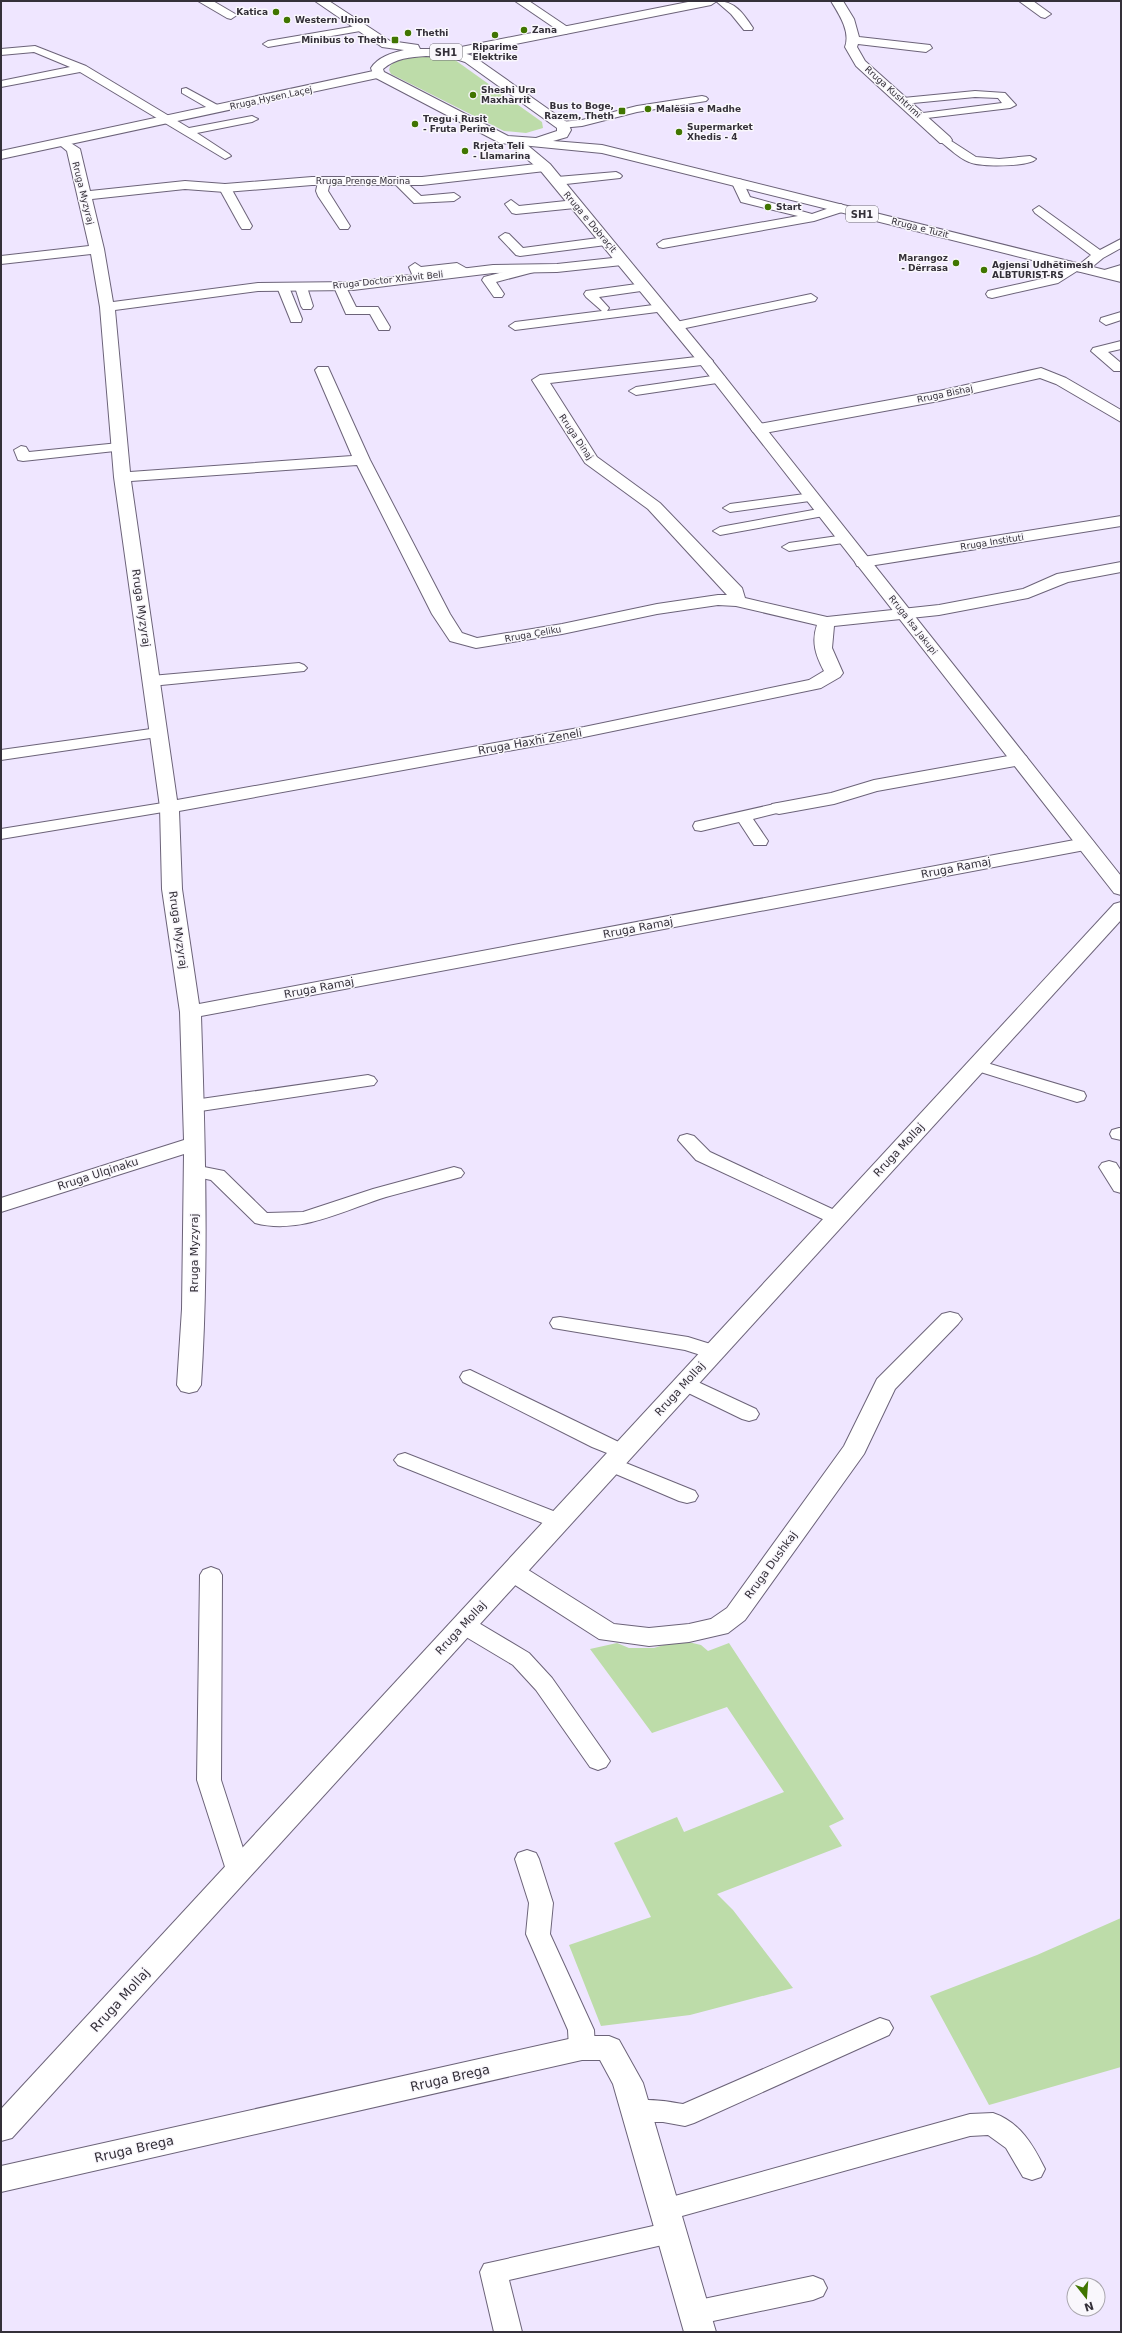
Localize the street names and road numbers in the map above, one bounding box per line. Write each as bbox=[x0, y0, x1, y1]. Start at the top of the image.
road number: SH1 bbox=[430, 44, 462, 60]
street label: Rruga Kushtrimi bbox=[863, 64, 923, 120]
street label: Rruga Hysen Laçej bbox=[229, 84, 313, 112]
street label: Rruga Myzyraj bbox=[70, 160, 96, 226]
street label: Rruga Prenge Morina bbox=[316, 176, 410, 186]
street label: Rruga e Dobraçit bbox=[562, 189, 619, 255]
road number: SH1 bbox=[846, 206, 878, 222]
street label: Rruga e Tuzit bbox=[890, 216, 950, 240]
street label: Rruga Doctor Xhavit Beli bbox=[332, 269, 444, 291]
street label: Rruga Bishaj bbox=[916, 383, 974, 405]
street label: Rruga Dinaj bbox=[557, 412, 595, 462]
street label: Rruga Instituti bbox=[960, 532, 1024, 552]
street label: Rruga Myzyraj bbox=[129, 568, 153, 648]
street label: Rruga Isa Jakupi bbox=[887, 593, 939, 657]
street label: Rruga Çeliku bbox=[504, 624, 562, 644]
street label: Rruga Haxhi Zeneli bbox=[477, 726, 583, 758]
street label: Rruga Ramaj bbox=[920, 855, 992, 881]
street label: Rruga Myzyraj bbox=[166, 890, 190, 970]
street label: Rruga Ramaj bbox=[602, 915, 674, 941]
street label: Rruga Ramaj bbox=[283, 975, 355, 1001]
street label: Rruga Mollaj bbox=[871, 1121, 927, 1179]
street label: Rruga Ulqinaku bbox=[56, 1155, 140, 1193]
street label: Rruga Myzyraj bbox=[188, 1214, 201, 1292]
street label: Rruga Mollaj bbox=[652, 1359, 708, 1419]
street label: Rruga Dushkaj bbox=[742, 1529, 800, 1601]
street label: Rruga Mollaj bbox=[433, 1599, 489, 1657]
street label: Rruga Mollaj bbox=[87, 1965, 153, 2035]
street label: Rruga Brega bbox=[409, 2062, 491, 2094]
street label: Rruga Brega bbox=[93, 2133, 175, 2165]

